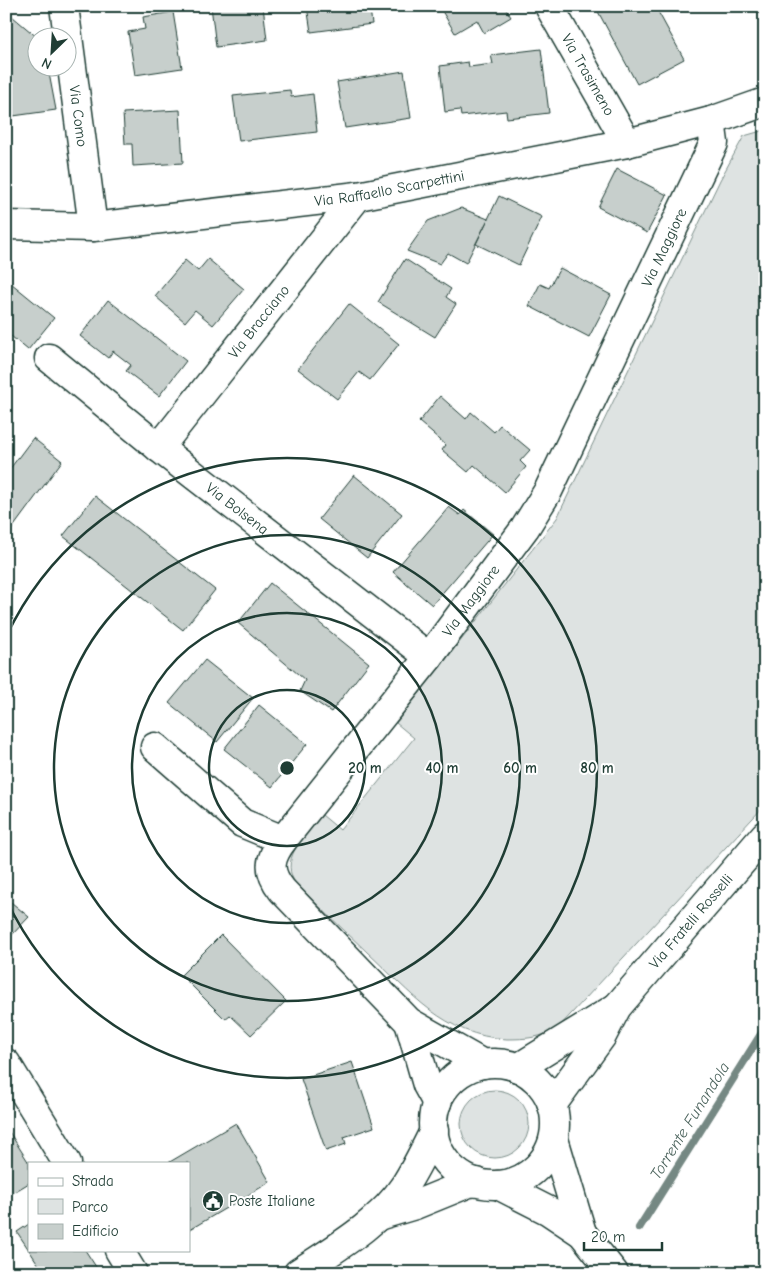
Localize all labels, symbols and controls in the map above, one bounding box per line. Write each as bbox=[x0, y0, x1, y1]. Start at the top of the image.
north arrow bbox=[28, 28, 78, 78]
street label: Via Trasimeno bbox=[558, 31, 619, 119]
text: N bbox=[39, 54, 54, 73]
street label: Via Como bbox=[66, 84, 91, 148]
street label: Via Raffaello Scarpettini bbox=[313, 166, 466, 210]
street label: Via Maggiore bbox=[638, 205, 691, 290]
street label: Via Bracciano bbox=[224, 281, 293, 362]
street label: Via Bolsena bbox=[202, 479, 272, 538]
street label: Via Maggiore bbox=[438, 561, 504, 640]
centre of rings bbox=[278, 759, 296, 777]
text: 20 m bbox=[348, 759, 382, 777]
text: 40 m bbox=[426, 759, 459, 777]
text: 60 m bbox=[503, 759, 537, 777]
text: 80 m bbox=[580, 759, 614, 777]
street label: Via Fratelli Rosselli bbox=[645, 870, 737, 972]
water label: Torrente Funandola bbox=[647, 1059, 733, 1183]
legend bbox=[28, 1162, 190, 1252]
text: Strada bbox=[72, 1172, 114, 1190]
public building icon: Poste Italiane bbox=[201, 1189, 225, 1213]
place label: Poste Italiane bbox=[229, 1192, 315, 1210]
text: Parco bbox=[72, 1198, 108, 1216]
scale bar bbox=[584, 1219, 661, 1251]
text: Edificio bbox=[72, 1222, 119, 1240]
text: 20 m bbox=[591, 1228, 625, 1246]

